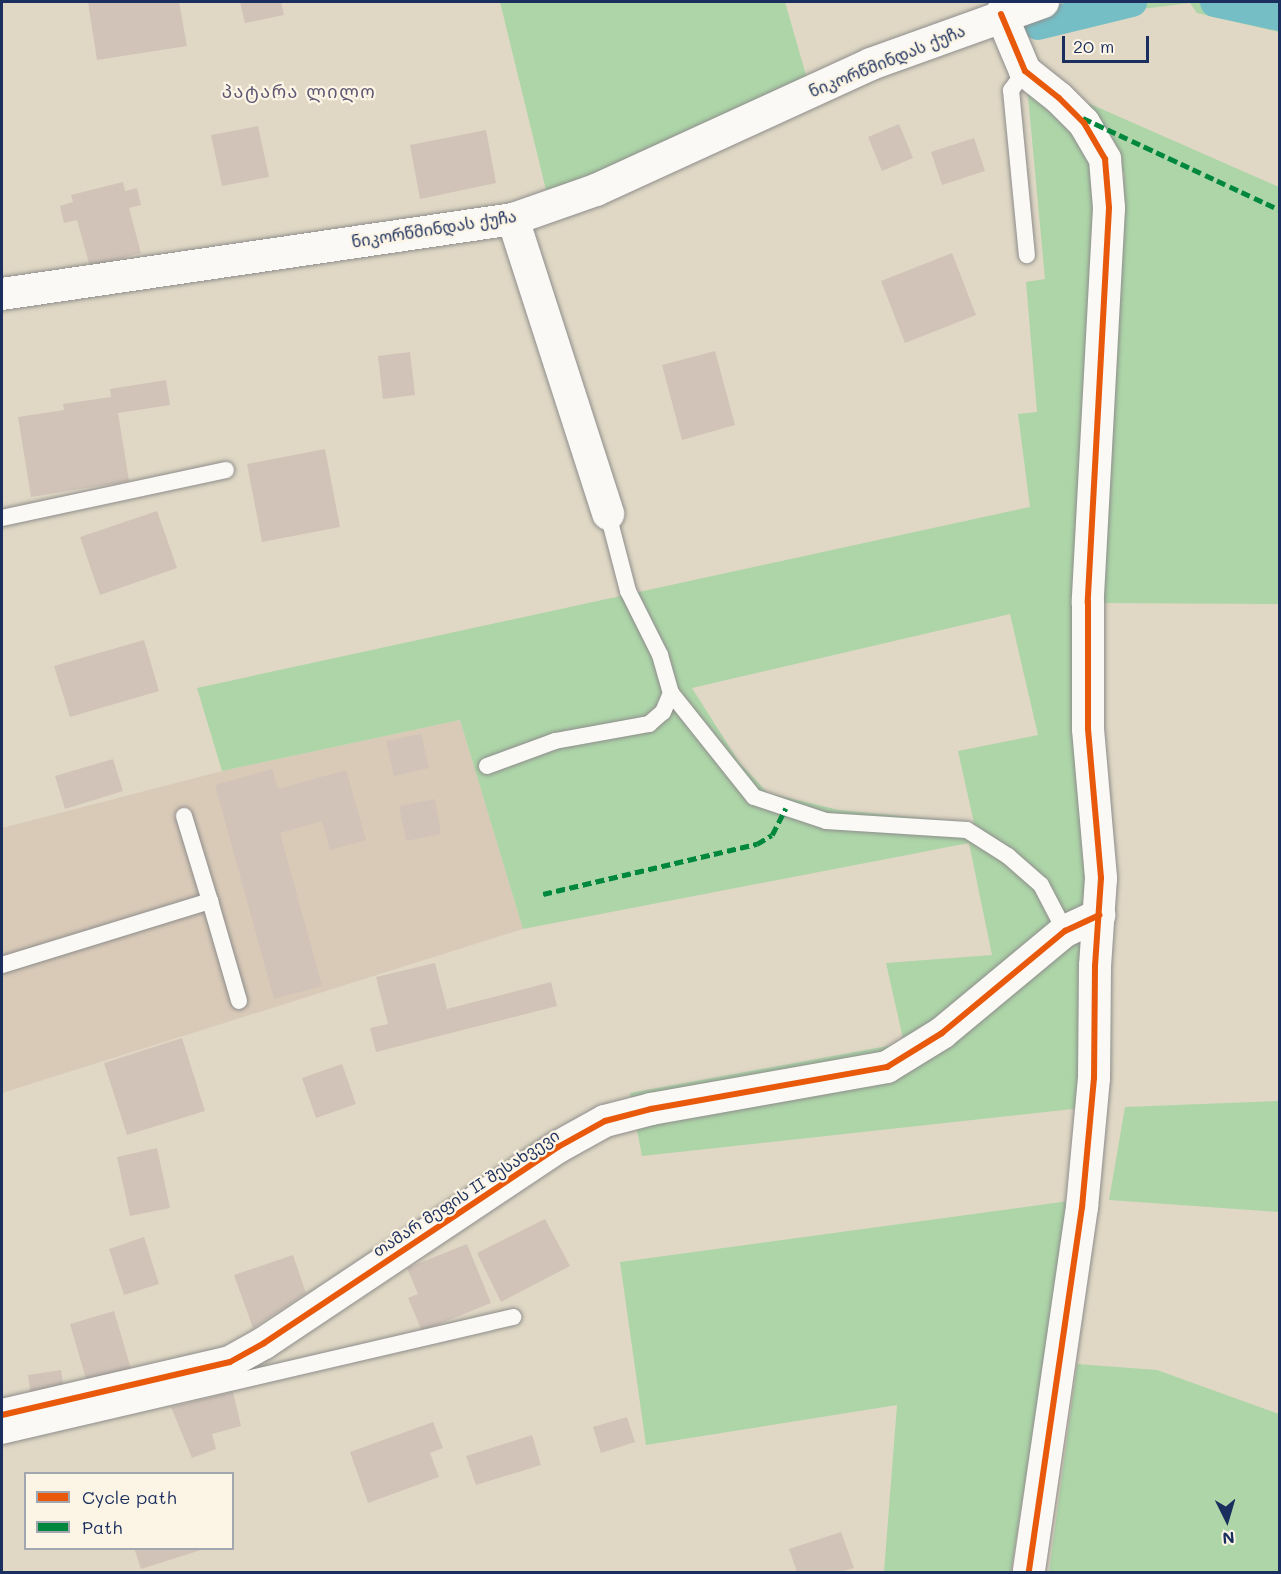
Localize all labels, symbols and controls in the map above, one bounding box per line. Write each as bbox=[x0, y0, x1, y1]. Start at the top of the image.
street label: ნიკორწმინდას ქუჩა bbox=[806, 21, 968, 101]
scale bar bbox=[1065, 24, 1152, 62]
text: 20 m bbox=[1073, 34, 1114, 58]
district label: პატარა ლილო bbox=[222, 80, 376, 102]
street label: ნიკორწმინდას ქუჩა bbox=[350, 206, 518, 252]
street label: თამარ მეფის II შესახვევი bbox=[369, 1125, 563, 1261]
legend bbox=[24, 1472, 234, 1550]
text: Cycle path bbox=[82, 1485, 177, 1509]
north arrow bbox=[1197, 1490, 1257, 1550]
text: Path bbox=[82, 1515, 122, 1539]
text: N bbox=[1222, 1527, 1236, 1549]

